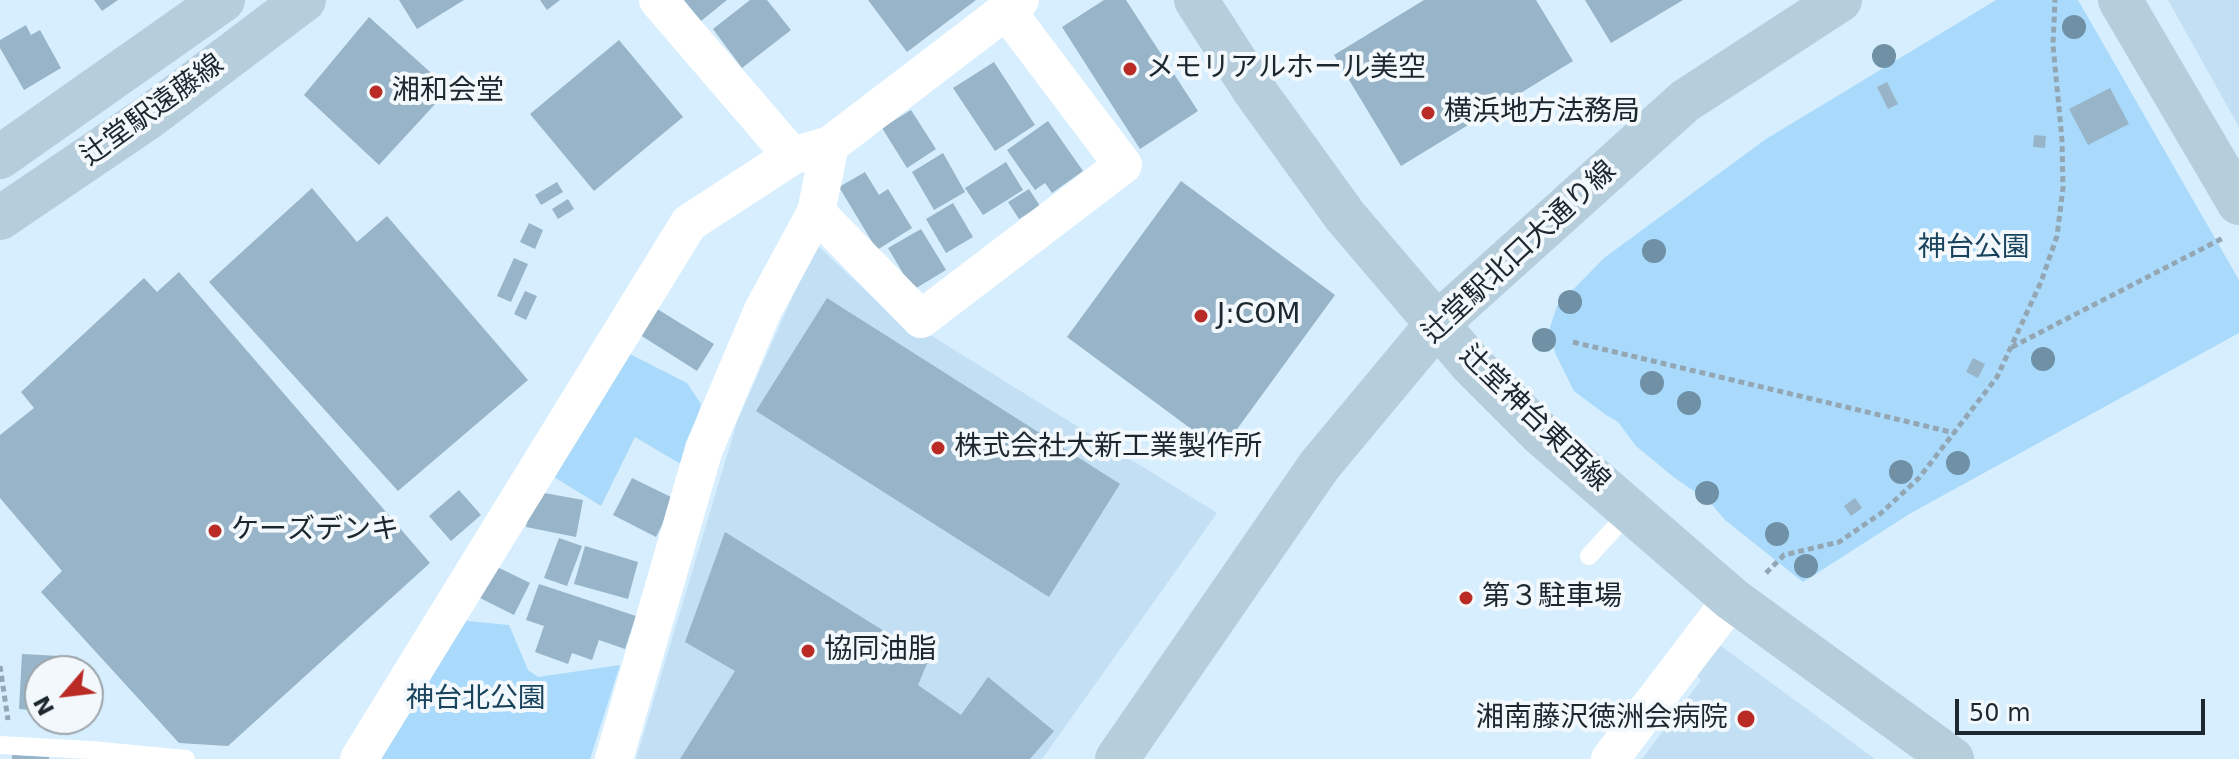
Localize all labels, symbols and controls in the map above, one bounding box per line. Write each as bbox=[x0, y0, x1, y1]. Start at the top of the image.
street label: 辻堂駅遠藤線 bbox=[75, 48, 231, 174]
place label: メモリアルホール美空 bbox=[1146, 52, 1426, 86]
marker: メモリアルホール美空 bbox=[1121, 60, 1139, 78]
place label: 湘和会堂 bbox=[392, 75, 504, 109]
marker: 湘和会堂 bbox=[367, 83, 385, 101]
place label: 横浜地方法務局 bbox=[1444, 96, 1640, 130]
marker: 横浜地方法務局 bbox=[1419, 104, 1437, 122]
street label: 辻堂駅北口大通り線 bbox=[1416, 155, 1624, 351]
park label: 神台公園 bbox=[1918, 232, 2030, 266]
place label: J:COM bbox=[1217, 299, 1300, 333]
marker: J:COM bbox=[1192, 307, 1210, 325]
street label: 辻堂神台東西線 bbox=[1452, 339, 1616, 499]
place label: 株式会社大新工業製作所 bbox=[954, 431, 1262, 465]
marker: 株式会社大新工業製作所 bbox=[929, 439, 947, 457]
place label: ケーズデンキ bbox=[231, 514, 399, 548]
marker: ケーズデンキ bbox=[206, 522, 224, 540]
place label: 第３駐車場 bbox=[1482, 581, 1622, 615]
marker: 第３駐車場 bbox=[1457, 589, 1475, 607]
place label: 協同油脂 bbox=[824, 634, 936, 668]
marker: 協同油脂 bbox=[799, 642, 817, 660]
north arrow bbox=[24, 655, 104, 735]
park label: 神台北公園 bbox=[406, 683, 546, 717]
scale bar bbox=[1959, 683, 2209, 733]
text: N bbox=[29, 692, 59, 720]
text: 50 m bbox=[1969, 699, 2031, 727]
place label: 湘南藤沢徳洲会病院 bbox=[1476, 702, 1728, 736]
marker: 湘南藤沢徳洲会病院 bbox=[1735, 708, 1757, 730]

